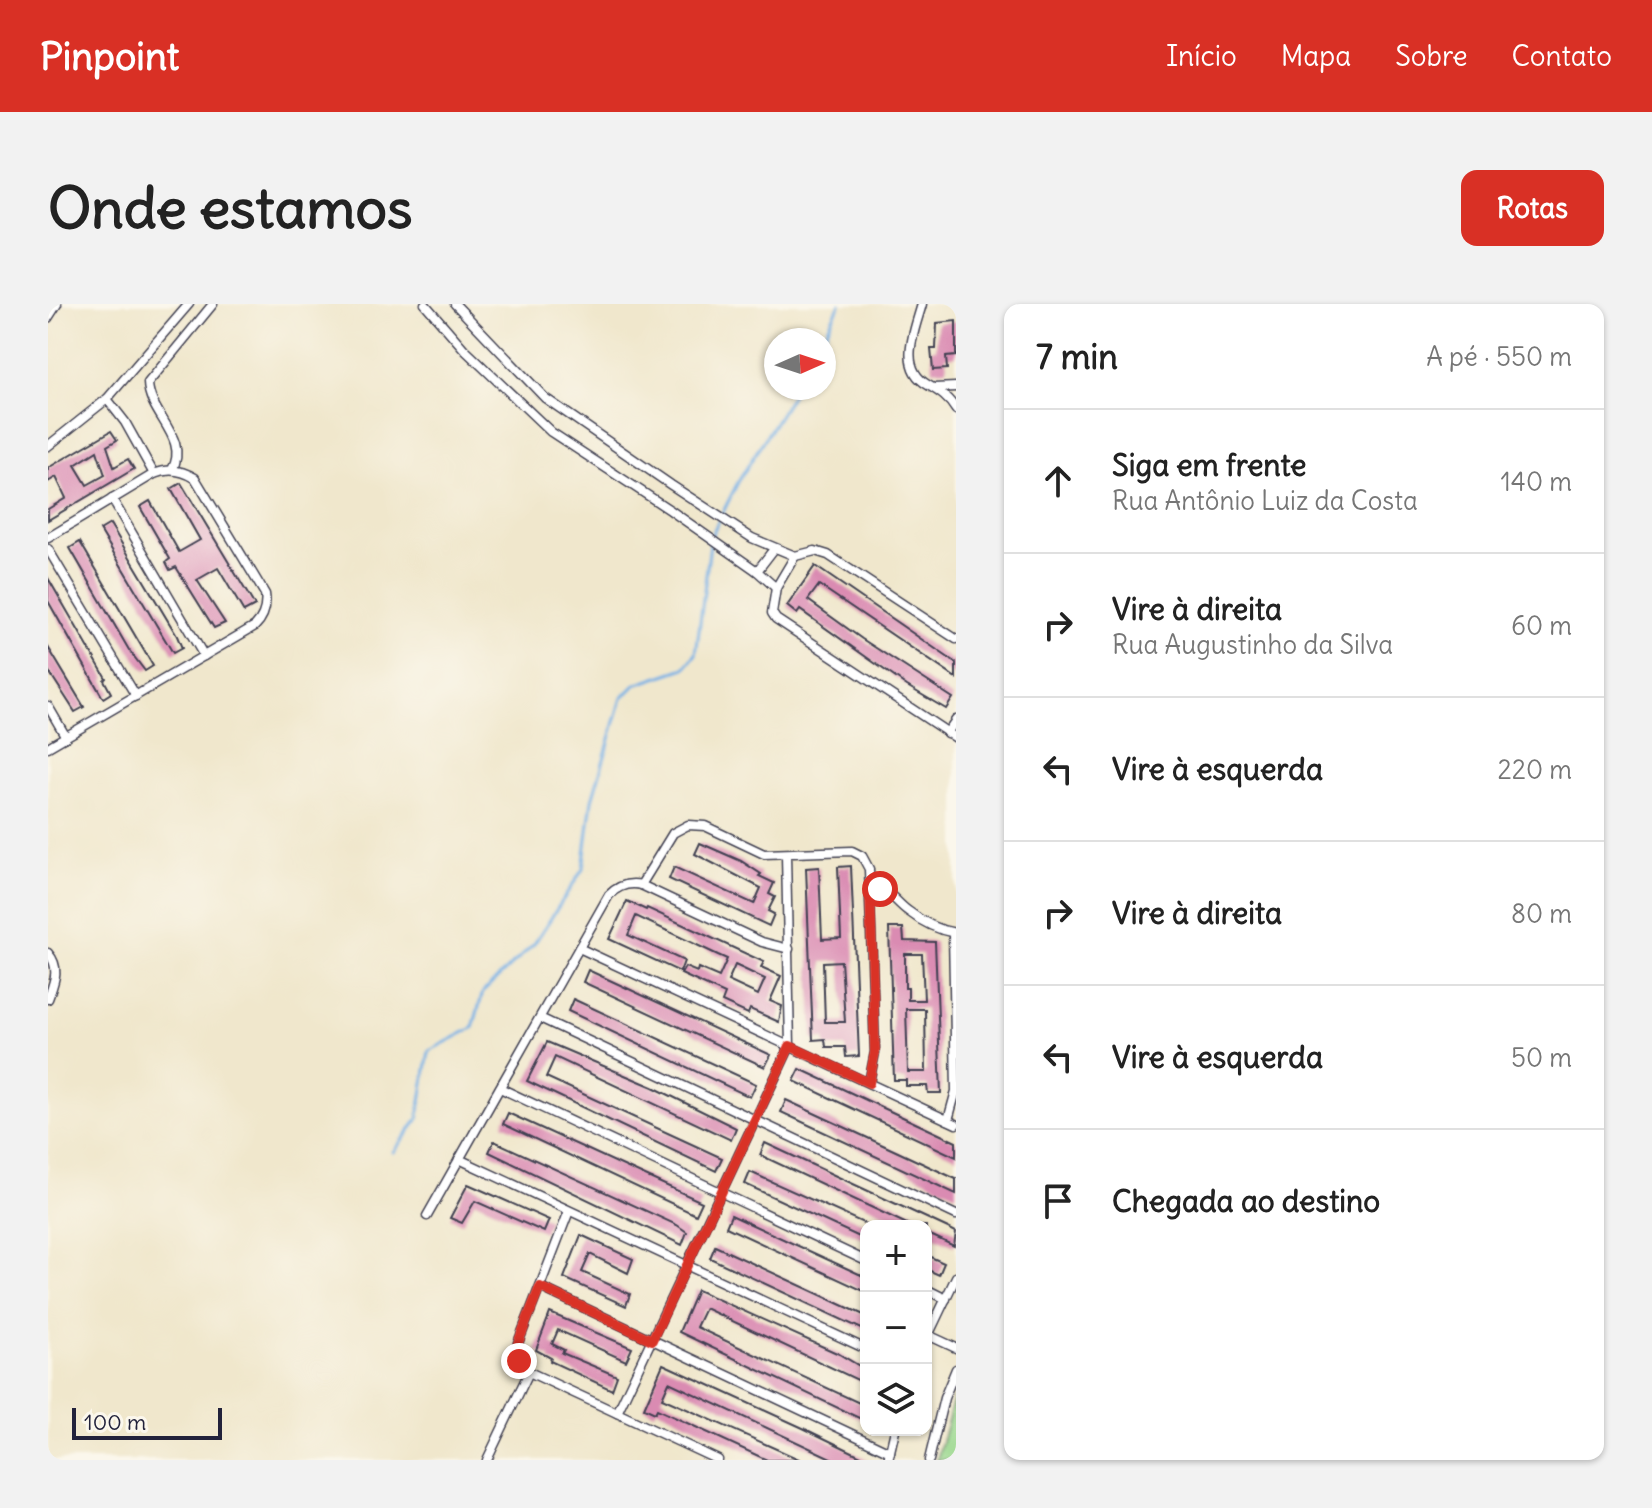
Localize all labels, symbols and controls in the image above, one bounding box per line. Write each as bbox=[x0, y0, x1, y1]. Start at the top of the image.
text: Pinpoint bbox=[40, 33, 179, 80]
text: Início bbox=[1166, 38, 1237, 74]
text: Mapa bbox=[1281, 38, 1351, 74]
text: Sobre bbox=[1395, 38, 1468, 74]
text: Contato bbox=[1512, 38, 1612, 74]
button: Rotas bbox=[1461, 170, 1604, 246]
text: Onde estamos bbox=[48, 173, 413, 243]
north arrow bbox=[764, 328, 836, 400]
text: 7 min bbox=[1036, 335, 1118, 378]
text: A pé · 550 m bbox=[1426, 340, 1572, 373]
text: Siga em frente bbox=[1112, 446, 1306, 484]
icon: ahead bbox=[1036, 459, 1080, 503]
text: 140 m bbox=[1501, 465, 1572, 498]
text: Rua Antônio Luiz da Costa bbox=[1112, 484, 1418, 517]
text: Vire à direita bbox=[1112, 590, 1282, 628]
icon: right bbox=[1036, 603, 1080, 647]
text: 60 m bbox=[1511, 609, 1572, 642]
text: Rua Augustinho da Silva bbox=[1112, 628, 1393, 661]
icon: left bbox=[1036, 747, 1080, 791]
text: Vire à esquerda bbox=[1112, 750, 1323, 788]
text: 220 m bbox=[1497, 753, 1572, 786]
route start bbox=[862, 871, 898, 907]
icon: right bbox=[1036, 891, 1080, 935]
text: Vire à direita bbox=[1112, 894, 1282, 932]
text: 80 m bbox=[1511, 897, 1572, 930]
icon: left bbox=[1036, 1035, 1080, 1079]
text: Vire à esquerda bbox=[1112, 1038, 1323, 1076]
text: 50 m bbox=[1511, 1041, 1572, 1074]
icon: arrive bbox=[1036, 1179, 1080, 1223]
text: Chegada ao destino bbox=[1112, 1182, 1380, 1220]
map controls bbox=[860, 1220, 932, 1436]
button: + bbox=[860, 1220, 932, 1292]
button: − bbox=[860, 1292, 932, 1364]
route end bbox=[501, 1343, 537, 1379]
button: layers bbox=[860, 1364, 932, 1436]
scale bar bbox=[72, 1404, 222, 1440]
text: 100 m bbox=[84, 1408, 146, 1436]

